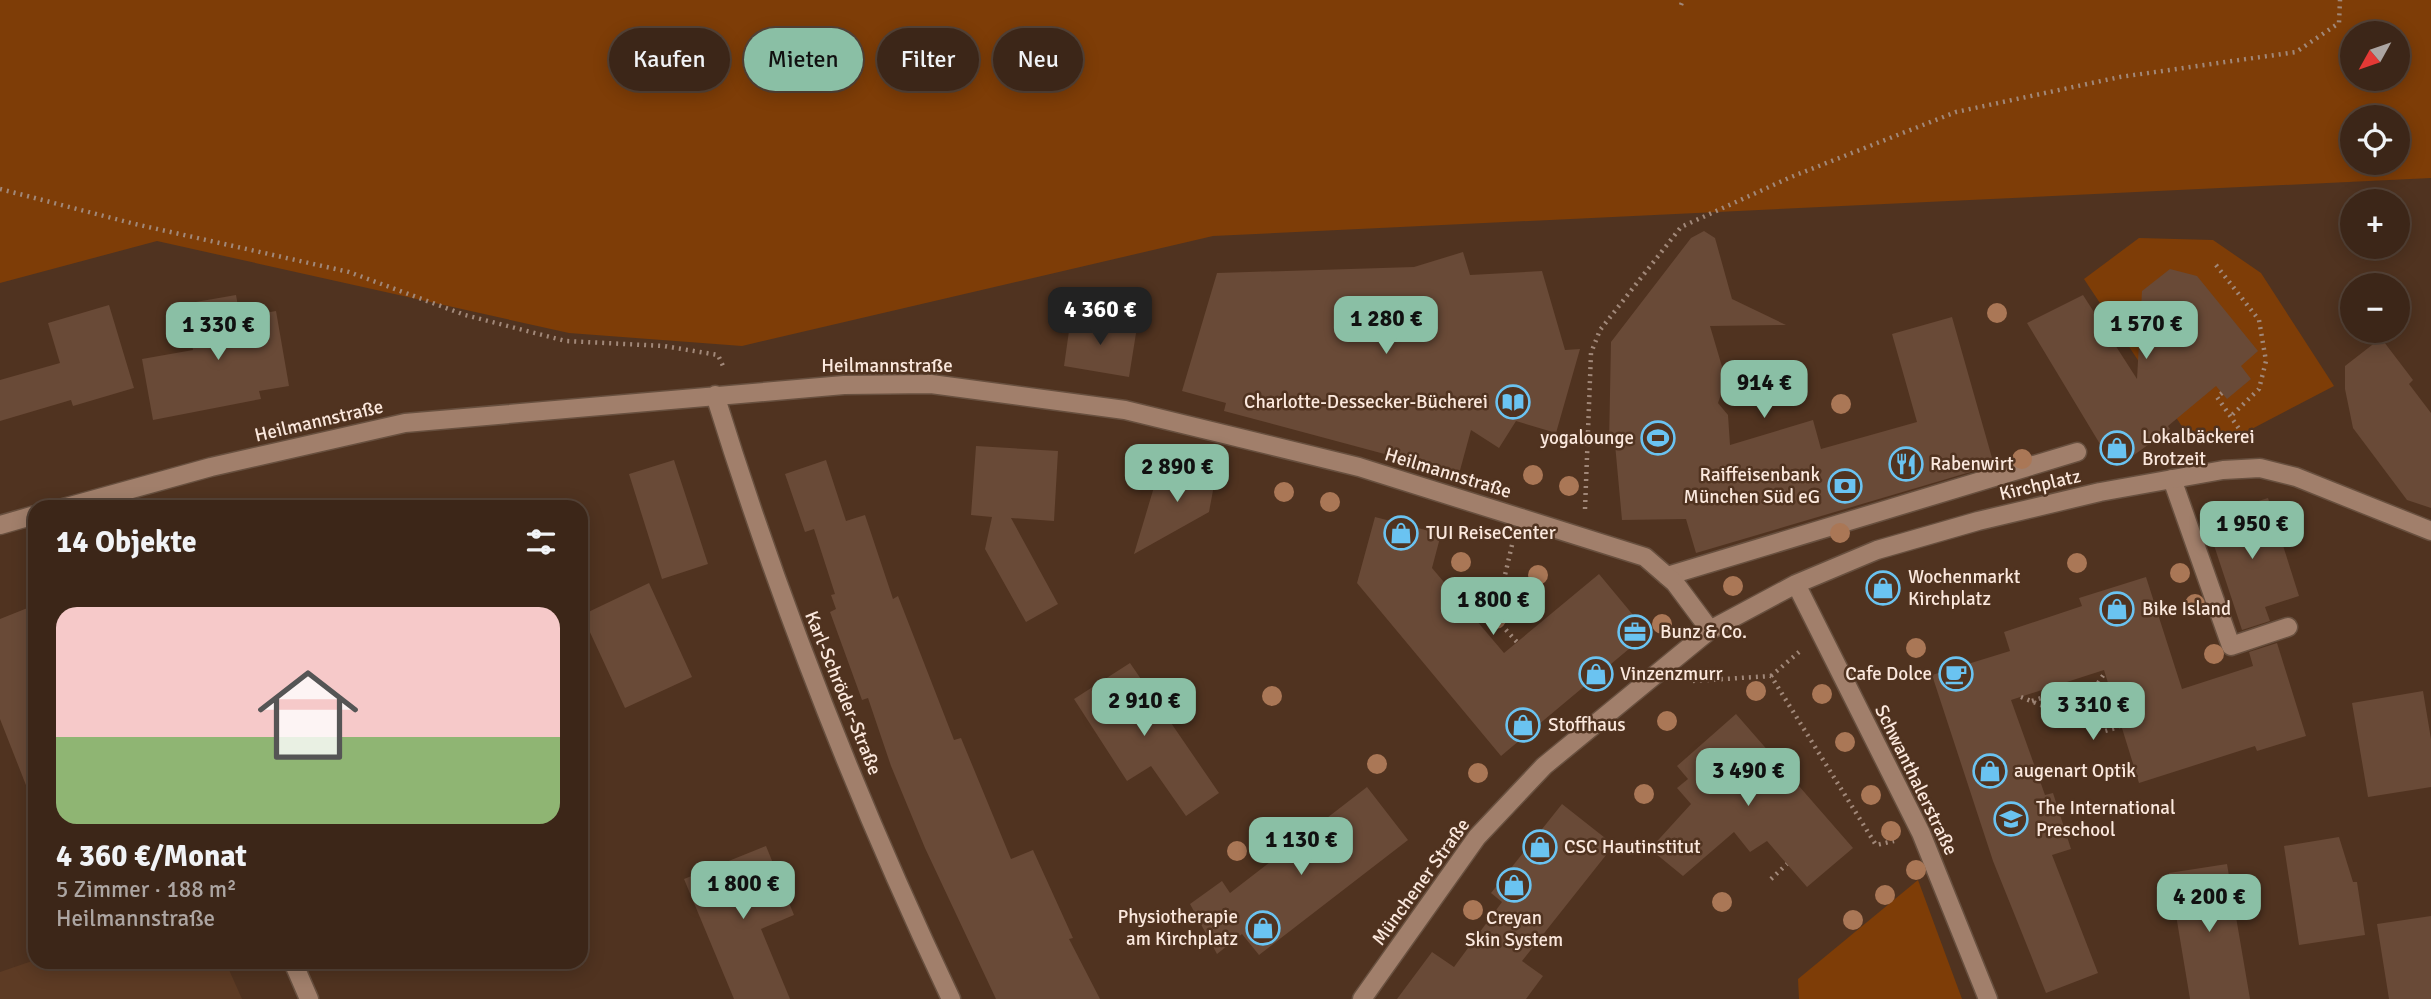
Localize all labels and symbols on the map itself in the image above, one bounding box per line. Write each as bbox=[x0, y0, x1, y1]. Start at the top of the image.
north arrow bbox=[2340, 21, 2410, 91]
pin: 4 360 € bbox=[1035, 288, 1165, 347]
pin: 1 280 € bbox=[1321, 296, 1451, 356]
pin: 1 330 € bbox=[153, 302, 283, 362]
pin: 1 570 € bbox=[2081, 302, 2211, 361]
street label: Heilmannstraße bbox=[821, 354, 953, 378]
pin: 914 € bbox=[1715, 360, 1813, 420]
library icon: Charlotte-Dessecker-Bücherei bbox=[1494, 383, 1532, 421]
place label: Charlotte-Dessecker-Bücherei bbox=[1244, 390, 1488, 414]
street label: Heilmannstraße bbox=[252, 395, 386, 447]
sports icon: yogalounge bbox=[1639, 419, 1677, 457]
place label: Lokalbäckerei Brotzeit bbox=[2142, 425, 2255, 471]
place label: yogalounge bbox=[1540, 426, 1634, 450]
shop icon: Lokalbäckerei Brotzeit bbox=[2098, 429, 2136, 467]
street label: Heilmannstraße bbox=[1382, 442, 1514, 504]
pin: 2 890 € bbox=[1112, 444, 1242, 504]
restaurant icon: Rabenwirt bbox=[1887, 445, 1925, 483]
place label: Rabenwirt bbox=[1930, 452, 2014, 476]
place label: Raiffeisenbank München Süd eG bbox=[1684, 463, 1820, 509]
street label: Kirchplatz bbox=[1997, 464, 2083, 506]
bank icon: Raiffeisenbank München Süd eG bbox=[1826, 467, 1864, 505]
pin: 1 950 € bbox=[2187, 502, 2317, 561]
shop icon: TUI ReiseCenter bbox=[1382, 514, 1420, 552]
place label: TUI ReiseCenter bbox=[1426, 521, 1556, 545]
place label: Wochenmarkt Kirchplatz bbox=[1908, 565, 2021, 611]
shop icon: Wochenmarkt Kirchplatz bbox=[1864, 569, 1902, 607]
pin: 1 800 € bbox=[1428, 578, 1558, 637]
shop icon: Bike Island bbox=[2098, 590, 2136, 628]
place label: Bike Island bbox=[2142, 597, 2231, 621]
street label: Karl-Schröder-Straße bbox=[799, 608, 887, 778]
office icon: Bunz & Co. bbox=[1616, 613, 1654, 651]
place label: Bunz & Co. bbox=[1660, 620, 1747, 644]
shop icon: Vinzenzmurr bbox=[1577, 655, 1615, 693]
cafe icon: Cafe Dolce bbox=[1937, 655, 1975, 693]
place label: Vinzenzmurr bbox=[1620, 662, 1723, 686]
place label: Cafe Dolce bbox=[1845, 662, 1932, 686]
pin: 2 910 € bbox=[1079, 678, 1209, 738]
pin: 3 310 € bbox=[2028, 682, 2158, 742]
street label: Schwanthalerstraße bbox=[1869, 701, 1963, 859]
shop icon: Stoffhaus bbox=[1504, 706, 1542, 744]
place label: Stoffhaus bbox=[1548, 713, 1626, 737]
pin: 3 490 € bbox=[1683, 748, 1813, 808]
shop icon: augenart Optik bbox=[1971, 752, 2009, 790]
place label: augenart Optik bbox=[2014, 759, 2136, 783]
place label: The International Preschool bbox=[2036, 796, 2176, 842]
school or university icon: The International Preschool bbox=[1992, 800, 2030, 838]
street label: Münchener Straße bbox=[1367, 814, 1475, 950]
pin: 1 130 € bbox=[1236, 818, 1366, 877]
shop icon: CSC Hautinstitut bbox=[1521, 828, 1559, 866]
place label: CSC Hautinstitut bbox=[1564, 835, 1701, 859]
pin: 1 800 € bbox=[678, 862, 808, 921]
shop icon: Creyan Skin System bbox=[1495, 866, 1533, 904]
pin: 4 200 € bbox=[2144, 874, 2274, 934]
place label: Physiotherapie am Kirchplatz bbox=[1117, 905, 1238, 951]
place label: Creyan Skin System bbox=[1465, 906, 1563, 952]
shop icon: Physiotherapie am Kirchplatz bbox=[1244, 909, 1282, 947]

